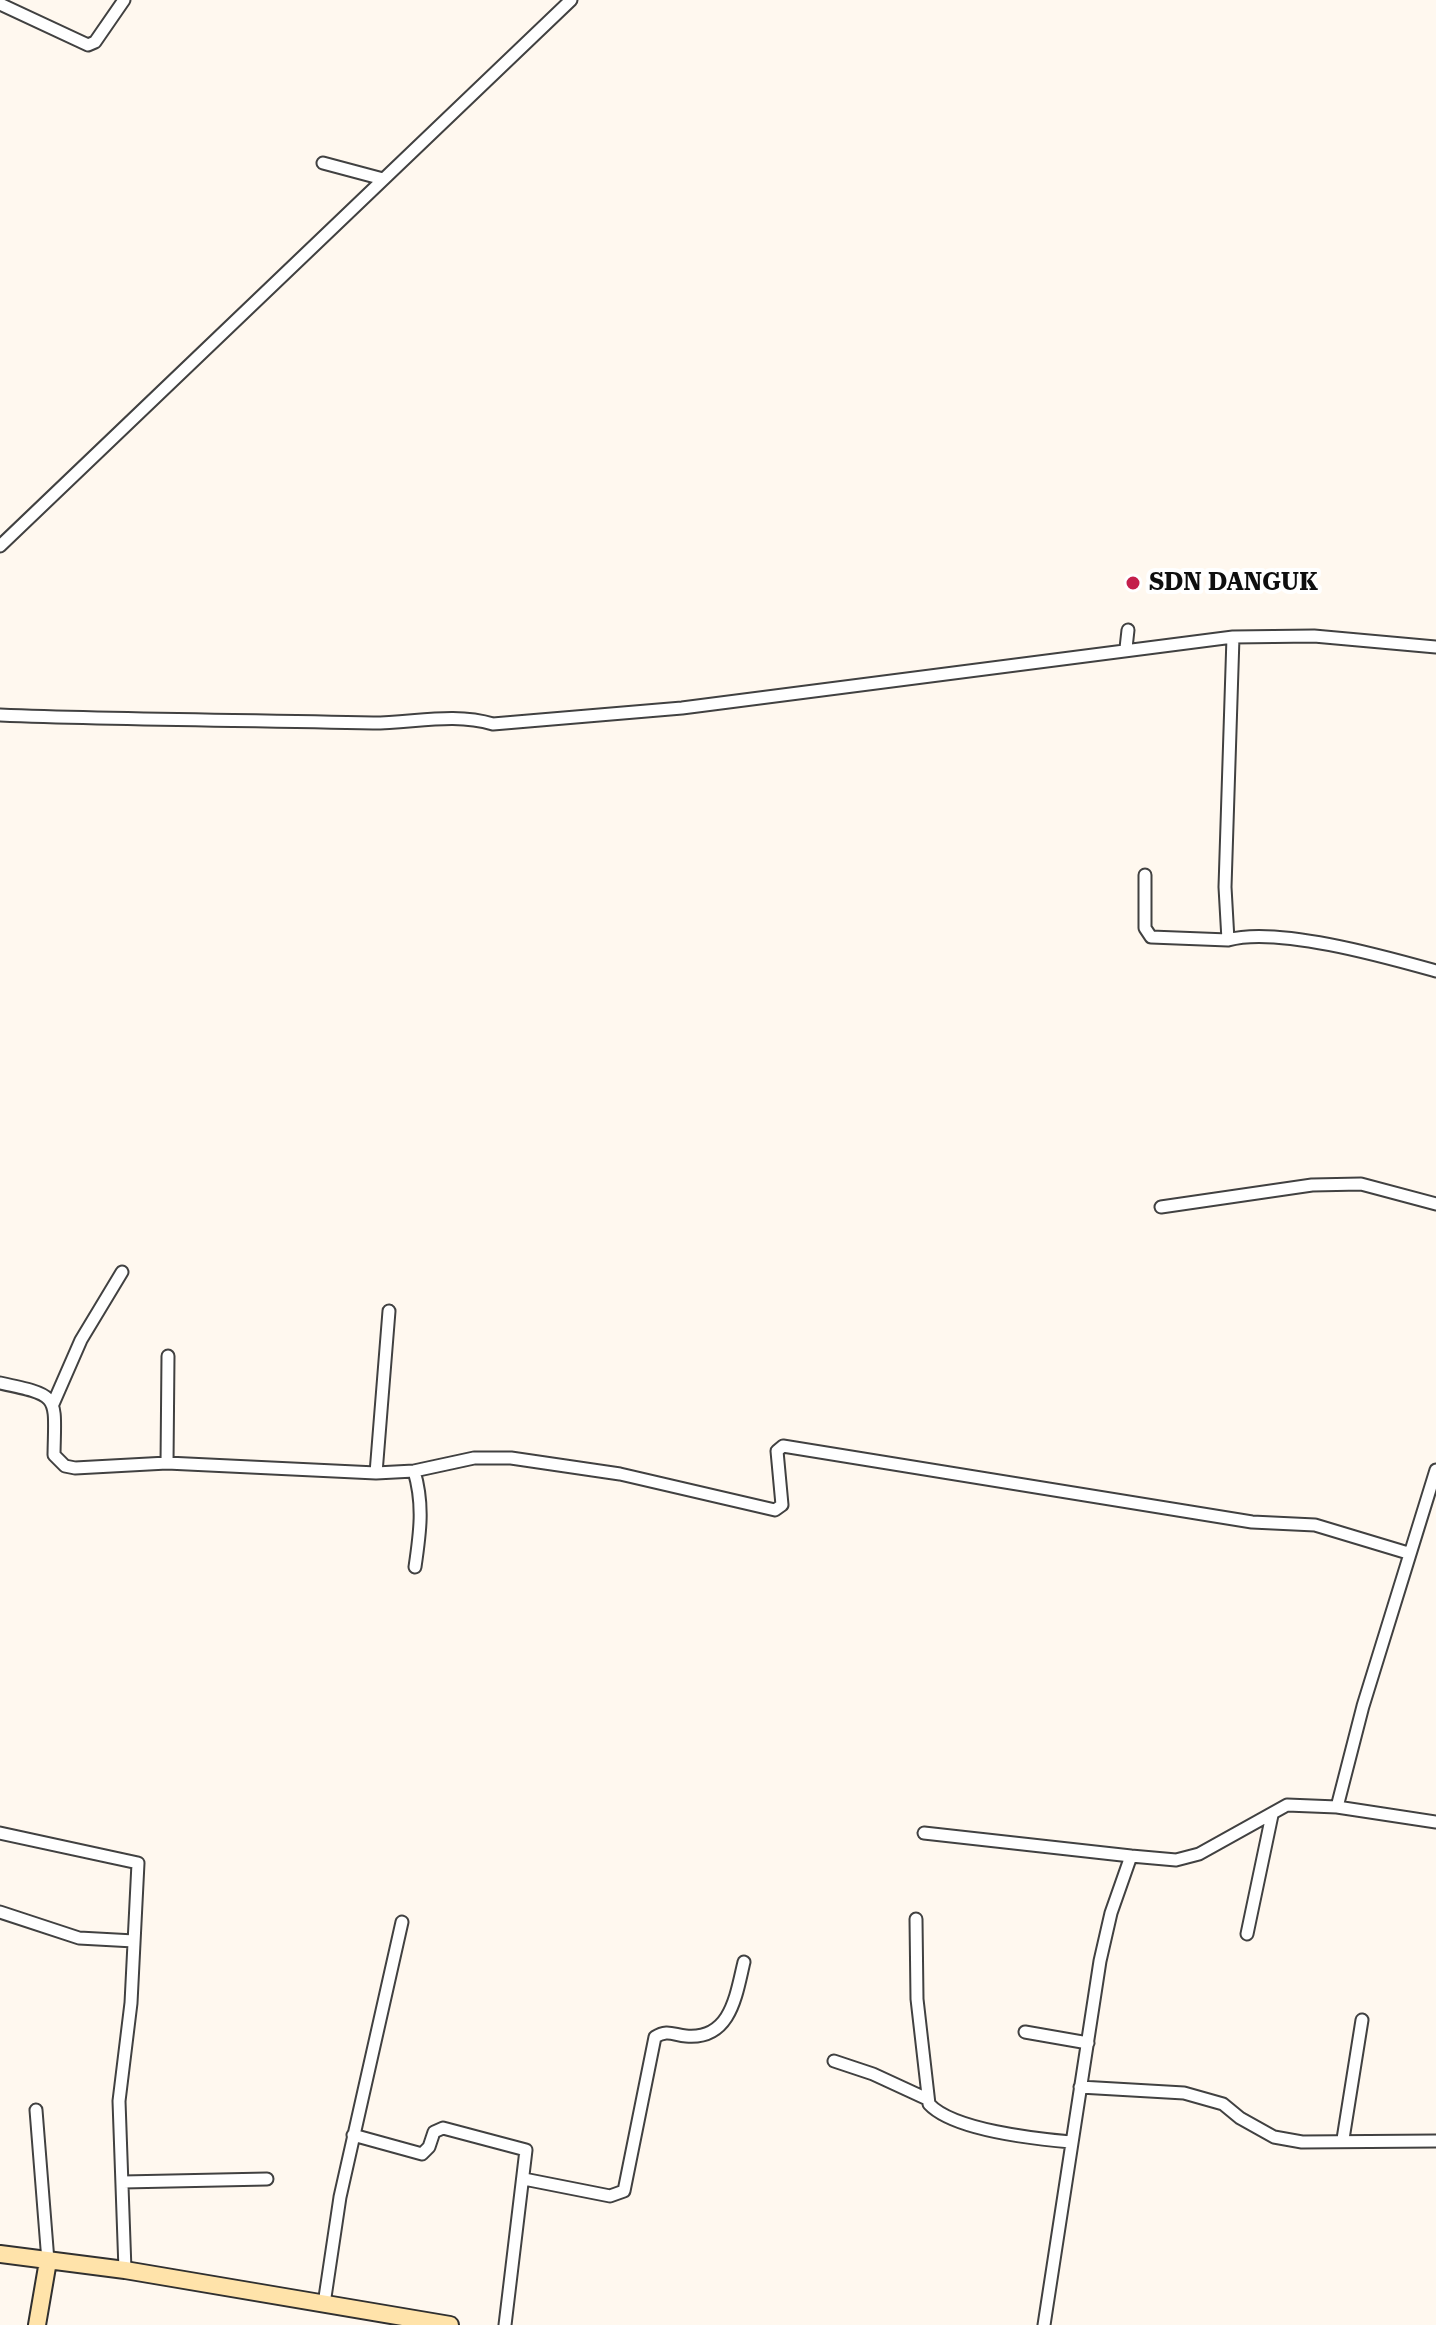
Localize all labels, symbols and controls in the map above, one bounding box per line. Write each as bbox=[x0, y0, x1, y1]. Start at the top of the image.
place label: SDN DANGUK bbox=[1149, 569, 1318, 597]
marker: SDN DANGUK bbox=[1124, 574, 1142, 592]

